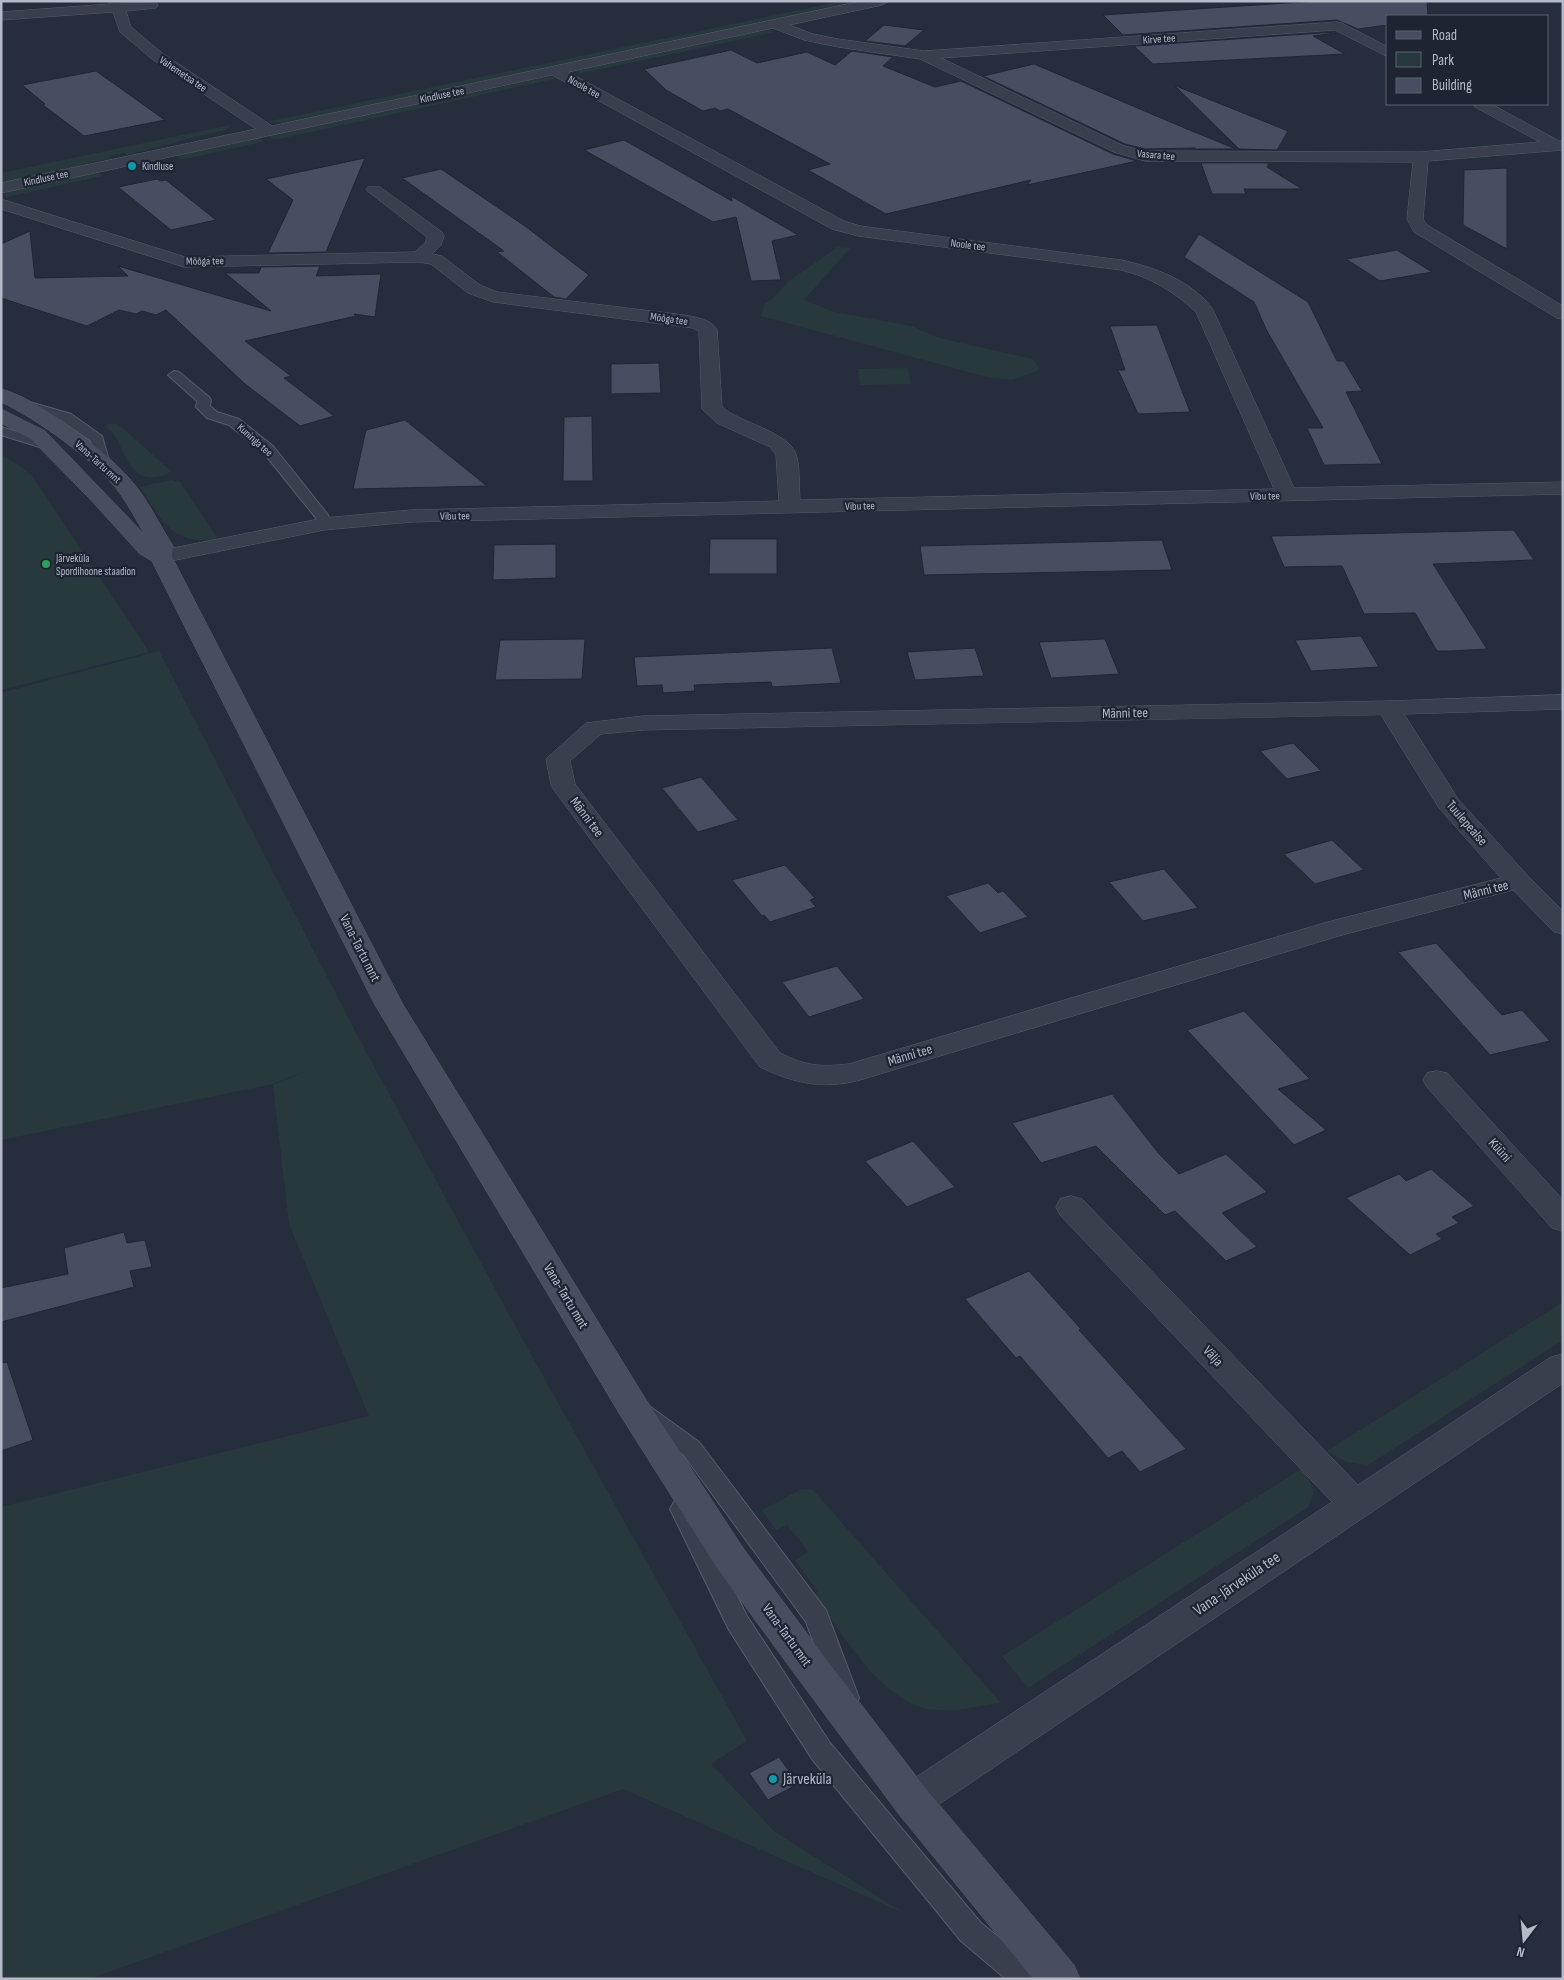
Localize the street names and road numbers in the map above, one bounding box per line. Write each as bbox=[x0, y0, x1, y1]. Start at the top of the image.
street label: Kirve tee bbox=[1142, 31, 1176, 47]
street label: Vahemetsa tee bbox=[157, 53, 209, 95]
street label: Noole tee bbox=[566, 73, 602, 101]
street label: Kindluse tee bbox=[419, 84, 465, 106]
street label: Vasara tee bbox=[1137, 147, 1175, 163]
street label: Kindluse tee bbox=[23, 167, 69, 189]
street label: Noole tee bbox=[950, 236, 986, 254]
street label: Mõõga tee bbox=[186, 254, 224, 268]
street label: Mõõga tee bbox=[649, 310, 689, 328]
street label: Kuninga tee bbox=[235, 421, 275, 459]
street label: Vana-Tartu mnt bbox=[72, 438, 124, 486]
street label: Vibu tee bbox=[1250, 489, 1280, 503]
street label: Vibu tee bbox=[845, 499, 875, 513]
street label: Vibu tee bbox=[440, 509, 470, 523]
street label: Männi tee bbox=[1102, 704, 1148, 722]
street label: Männi tee bbox=[566, 794, 608, 840]
street label: Tuulepealse bbox=[1443, 797, 1491, 849]
street label: Männi tee bbox=[1462, 876, 1510, 904]
street label: Vana-Tartu mnt bbox=[336, 912, 384, 984]
street label: Männi tee bbox=[886, 1040, 934, 1070]
street label: Küüni bbox=[1485, 1134, 1515, 1166]
street label: Vana-Tartu mnt bbox=[540, 1260, 592, 1332]
street label: Välja bbox=[1199, 1342, 1227, 1370]
street label: Vana-Järveküla tee bbox=[1190, 1548, 1284, 1620]
street label: Vana-Tartu mnt bbox=[759, 1600, 815, 1670]

